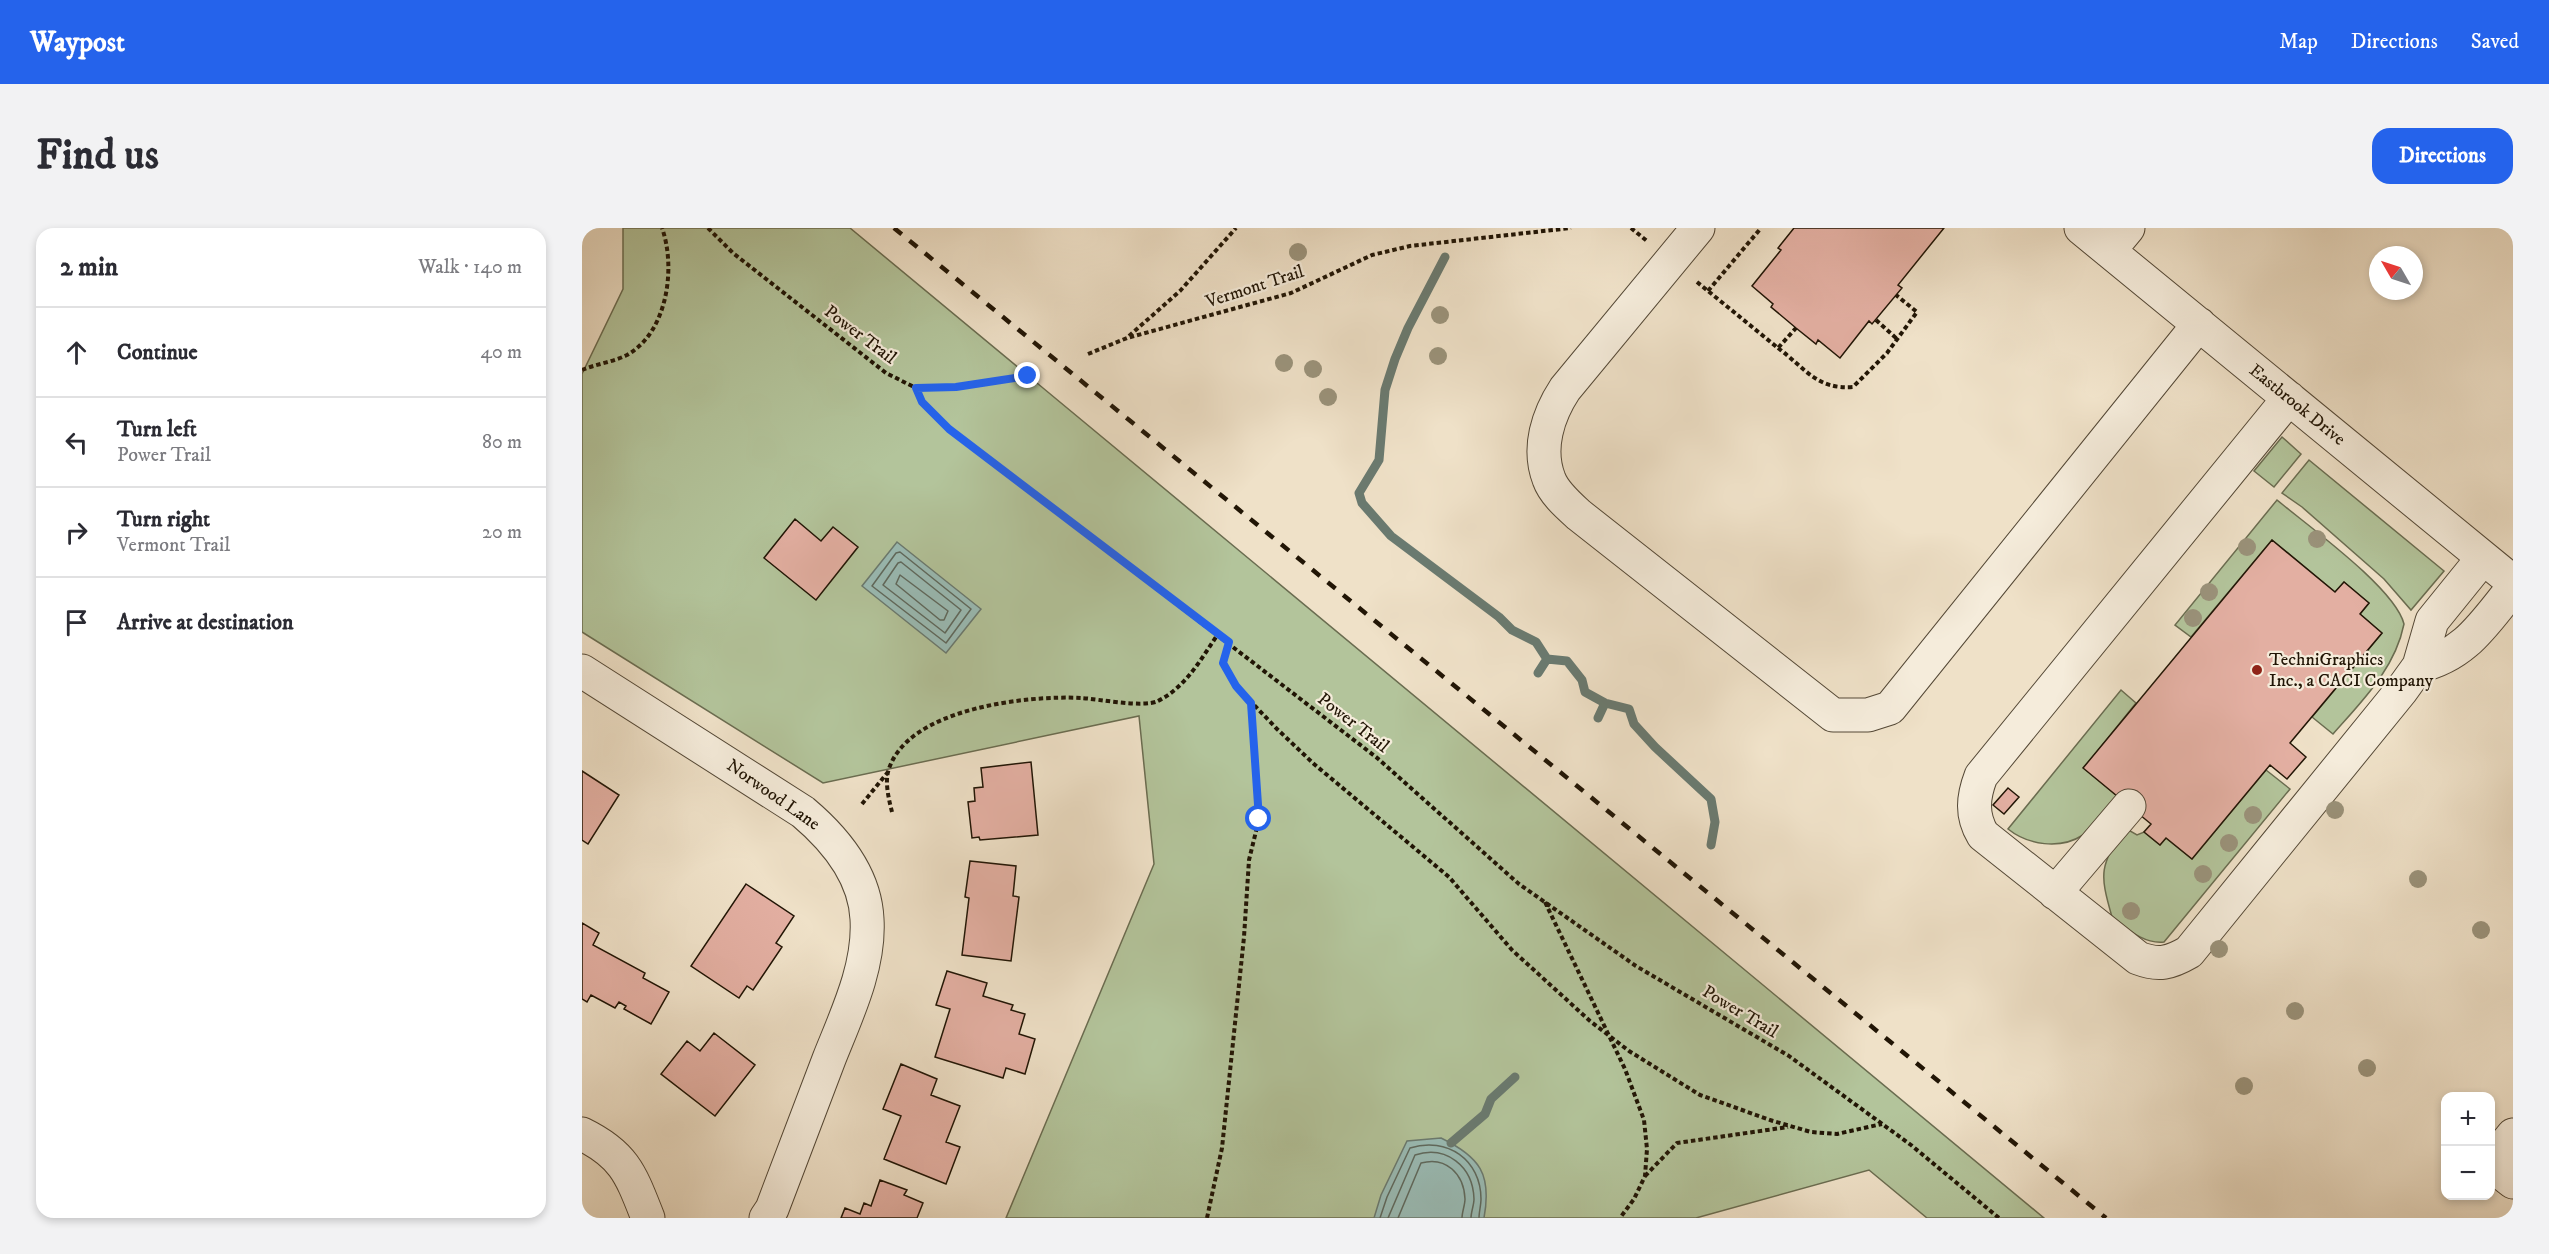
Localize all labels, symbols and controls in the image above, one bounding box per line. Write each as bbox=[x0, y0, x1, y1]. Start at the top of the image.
text: Waypost bbox=[30, 25, 125, 60]
text: Map bbox=[2279, 29, 2318, 55]
text: Directions bbox=[2351, 29, 2438, 55]
text: Saved bbox=[2471, 29, 2519, 55]
button: Directions bbox=[2372, 128, 2513, 184]
text: Find us bbox=[36, 130, 159, 182]
north arrow bbox=[2369, 246, 2423, 300]
text: 2 min bbox=[60, 251, 118, 284]
text: Walk · 140 m bbox=[418, 255, 522, 280]
street label: Vermont Trail bbox=[1202, 261, 1307, 314]
street label: Power Trail bbox=[820, 301, 901, 370]
icon: ahead bbox=[60, 336, 93, 369]
text: Continue bbox=[117, 339, 198, 366]
text: 40 m bbox=[480, 340, 522, 365]
street label: Eastbrook Drive bbox=[2244, 359, 2350, 451]
route end bbox=[1014, 362, 1040, 388]
text: Turn left bbox=[117, 416, 197, 443]
icon: left bbox=[60, 426, 93, 459]
text: 80 m bbox=[482, 430, 522, 455]
text: Power Trail bbox=[117, 443, 211, 468]
text: Turn right bbox=[117, 506, 210, 533]
icon: right bbox=[60, 516, 93, 549]
text: 20 m bbox=[482, 520, 522, 545]
text: Vermont Trail bbox=[117, 533, 230, 558]
icon: arrive bbox=[60, 606, 93, 639]
text: Arrive at destination bbox=[117, 609, 294, 636]
place label: TechniGraphics Inc., a CACI Company bbox=[2269, 649, 2434, 692]
marker: TechniGraphics Inc., a CACI Company bbox=[2250, 663, 2264, 677]
street label: Power Trail bbox=[1313, 688, 1394, 758]
street label: Norwood Lane bbox=[722, 755, 824, 835]
route start bbox=[1245, 805, 1271, 831]
street label: Power Trail bbox=[1698, 981, 1782, 1044]
map controls bbox=[2441, 1092, 2495, 1200]
button: + bbox=[2441, 1092, 2495, 1146]
button: − bbox=[2441, 1146, 2495, 1200]

